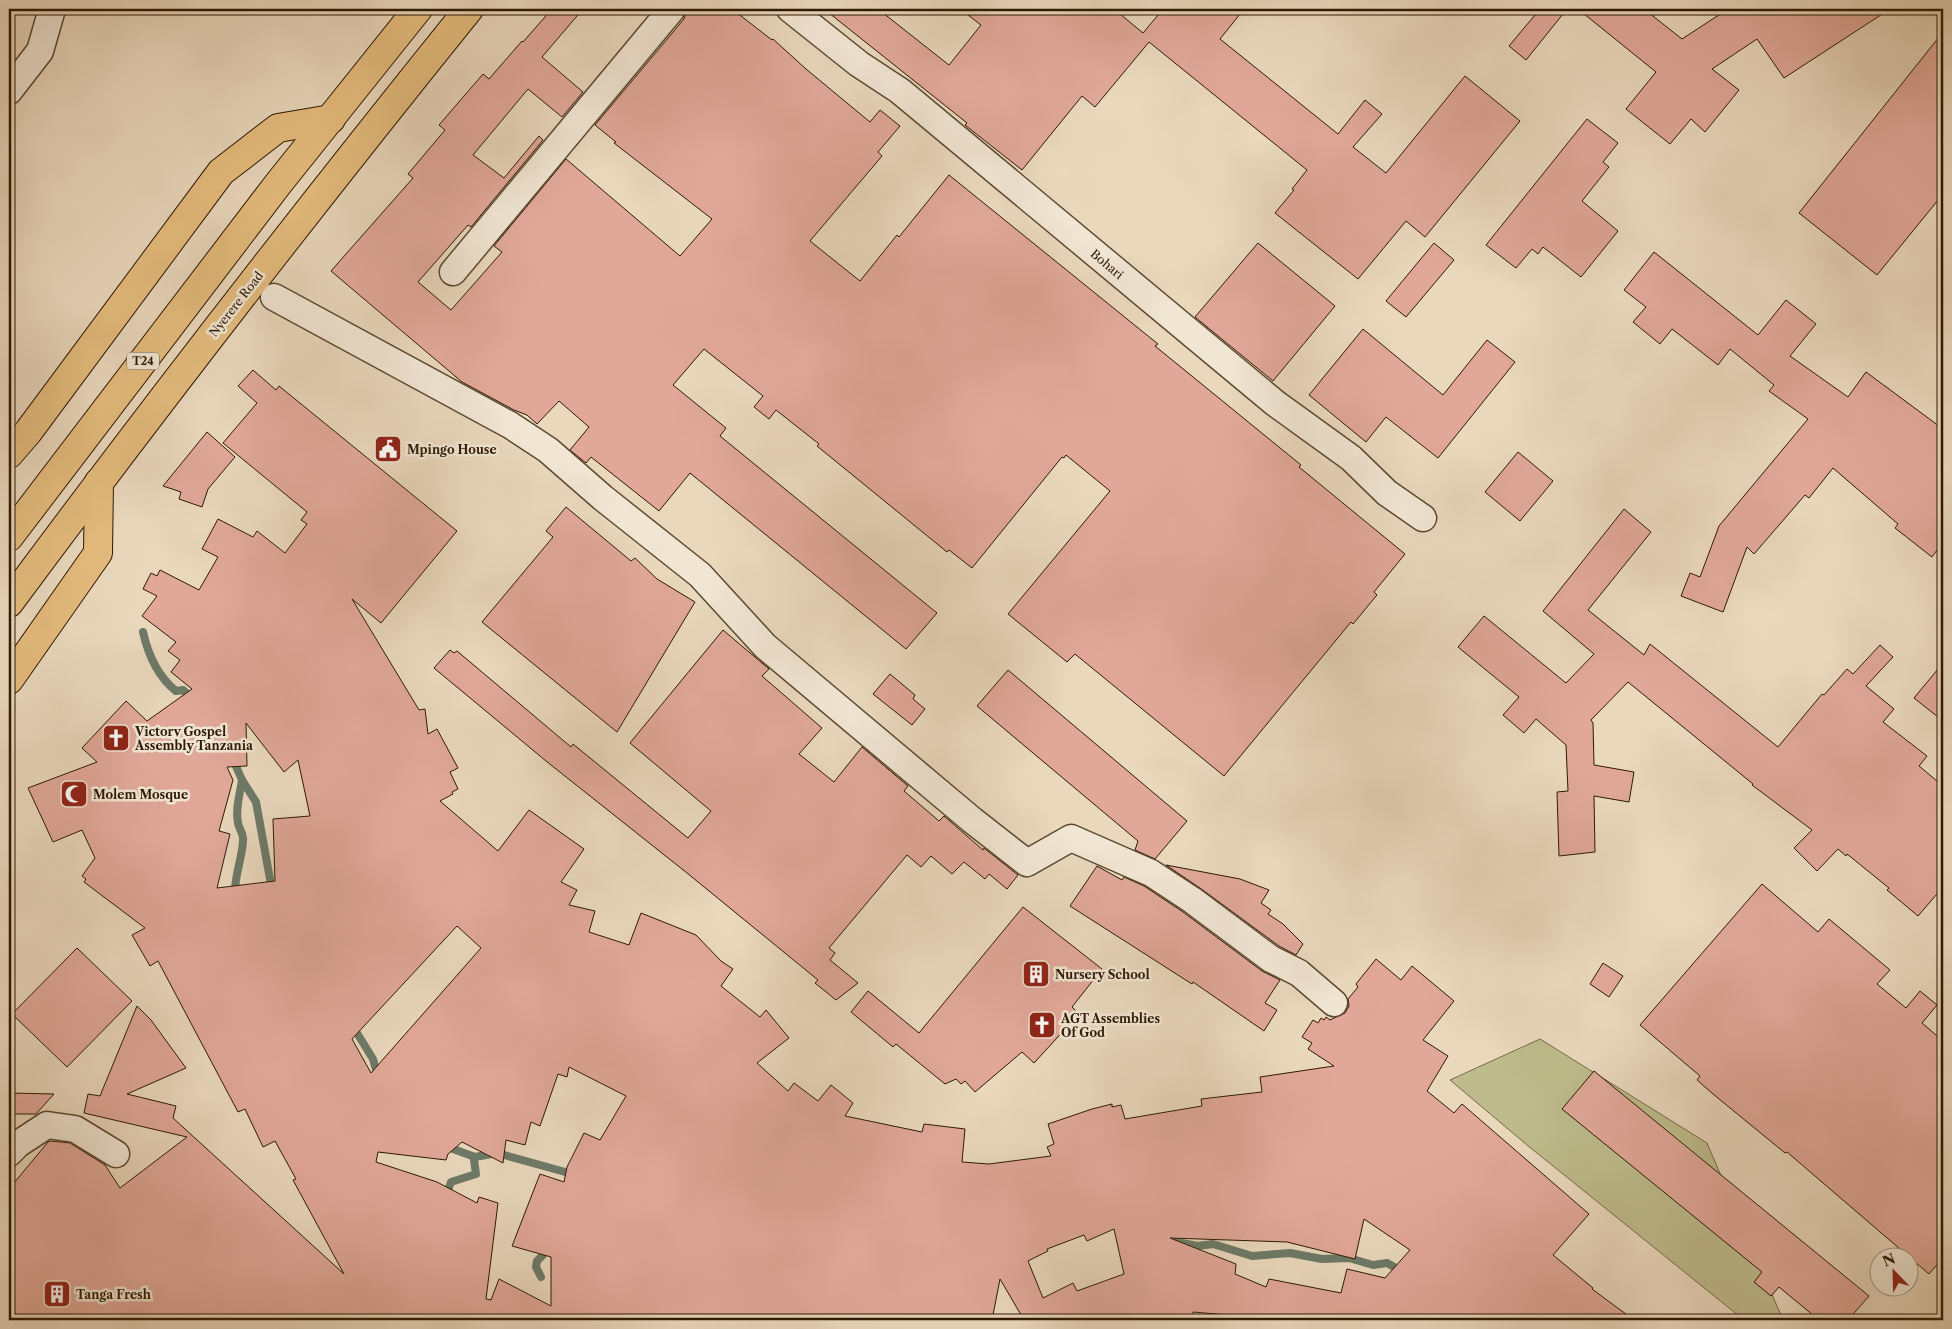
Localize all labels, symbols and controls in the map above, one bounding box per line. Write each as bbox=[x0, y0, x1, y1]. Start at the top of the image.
street label: Bohari bbox=[1088, 246, 1127, 282]
street label: Nyerere Road bbox=[206, 268, 267, 340]
road number: T24 bbox=[127, 352, 159, 370]
public building icon: Mpingo House bbox=[373, 434, 403, 464]
place label: Mpingo House bbox=[407, 442, 497, 457]
church icon: Victory Gospel Assembly Tanzania bbox=[101, 723, 131, 753]
place label: Victory Gospel Assembly Tanzania bbox=[134, 724, 254, 753]
mosque icon: Molem Mosque bbox=[59, 779, 89, 809]
place label: Molem Mosque bbox=[93, 787, 188, 802]
building icon: Nursery School bbox=[1021, 959, 1051, 989]
place label: Nursery School bbox=[1055, 967, 1150, 982]
church icon: AGT Assemblies Of God bbox=[1027, 1010, 1057, 1040]
place label: AGT Assemblies Of God bbox=[1060, 1011, 1161, 1040]
north arrow bbox=[1870, 1246, 1920, 1296]
text: N bbox=[1880, 1249, 1898, 1271]
building icon: Tanga Fresh bbox=[42, 1279, 72, 1309]
place label: Tanga Fresh bbox=[76, 1287, 152, 1302]

